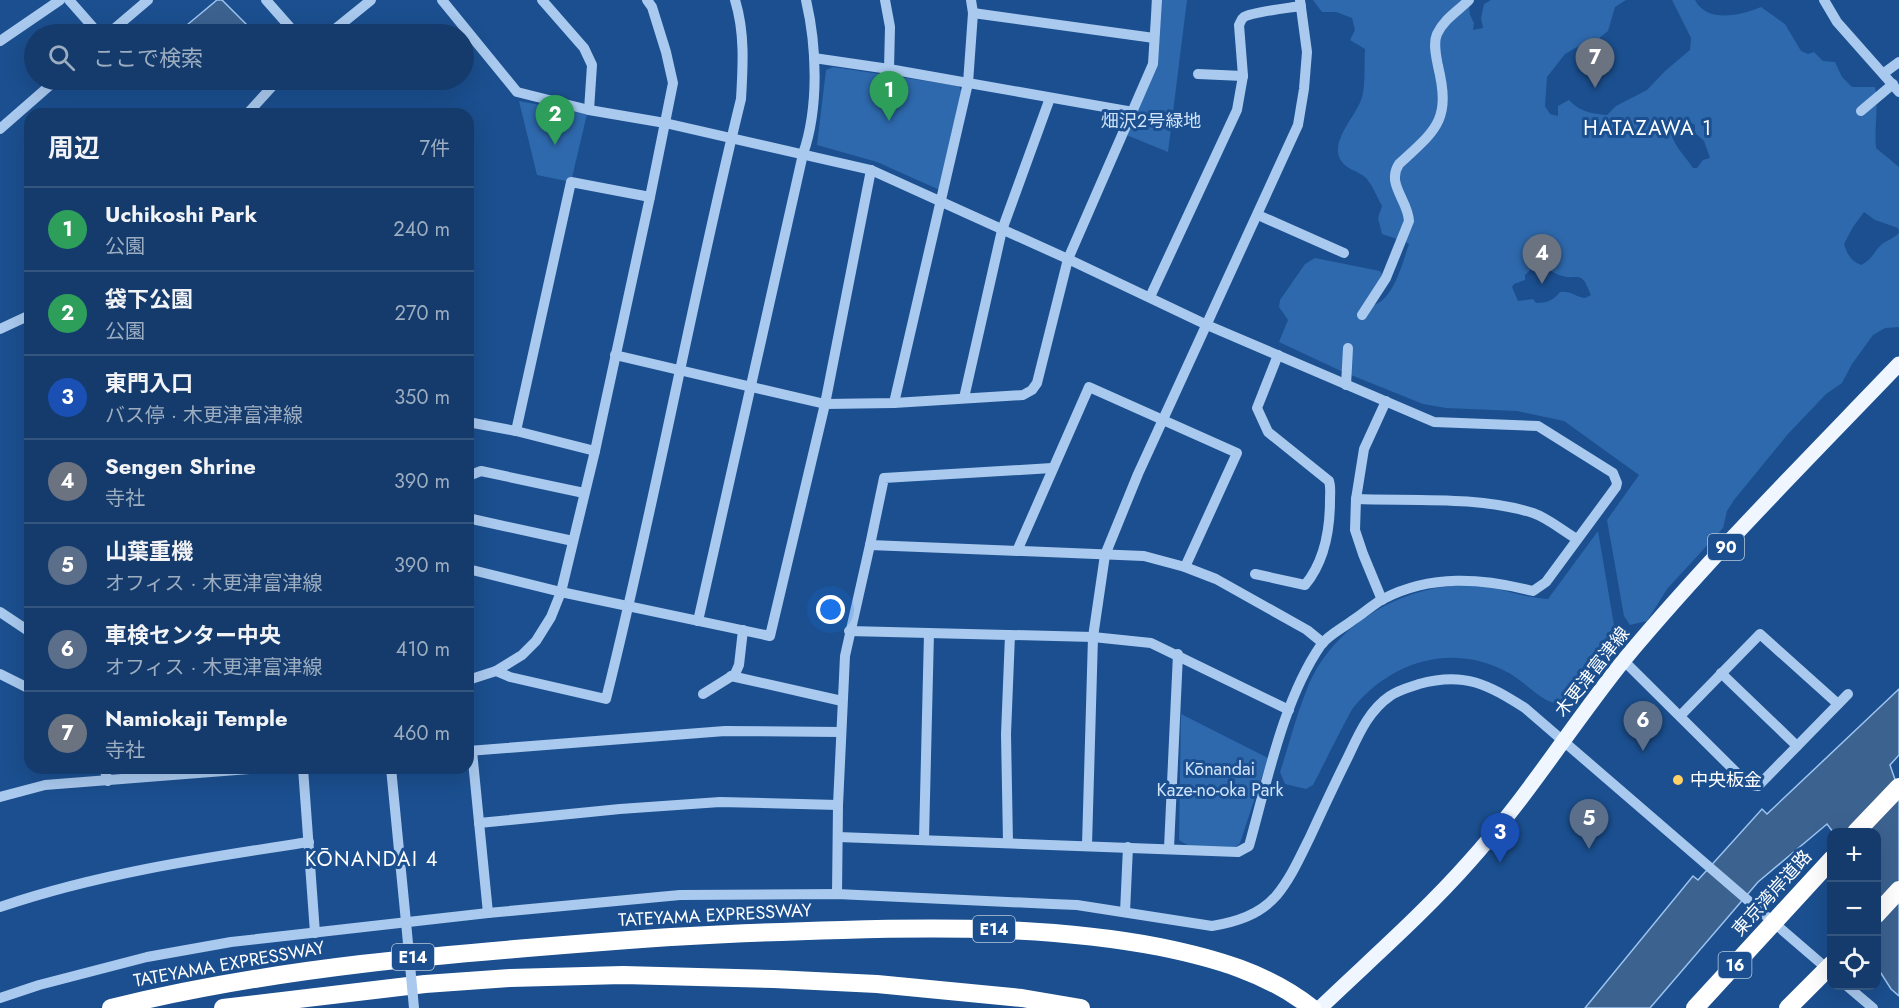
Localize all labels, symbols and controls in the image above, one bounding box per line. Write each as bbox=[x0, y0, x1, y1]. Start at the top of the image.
search box bbox=[24, 24, 474, 90]
pin: 7 bbox=[1576, 38, 1614, 88]
icon: search bbox=[45, 41, 78, 74]
text: ここで検索 bbox=[93, 42, 203, 74]
pin: 1 bbox=[870, 72, 908, 121]
pin: 2 bbox=[536, 96, 574, 145]
park label: 畑沢２号緑地 bbox=[1101, 108, 1201, 134]
district label: HATAZAWA 1 bbox=[1583, 114, 1713, 143]
text: 周辺 bbox=[48, 129, 100, 167]
text: 7件 bbox=[420, 134, 450, 163]
text: Uchikoshi Park bbox=[105, 198, 257, 230]
text: 1 bbox=[62, 215, 73, 244]
text: 240 m bbox=[393, 215, 450, 244]
text: 公園 bbox=[105, 232, 145, 261]
pin: 4 bbox=[1522, 234, 1562, 284]
text: 袋下公園 bbox=[105, 283, 193, 315]
text: 2 bbox=[61, 299, 74, 328]
text: 270 m bbox=[395, 299, 450, 328]
text: 公園 bbox=[105, 317, 145, 346]
text: 東門入口 bbox=[105, 367, 193, 399]
text: 3 bbox=[61, 383, 74, 412]
text: 350 m bbox=[394, 383, 450, 412]
text: バス停 · 木更津富津線 bbox=[105, 401, 303, 430]
text: Sengen Shrine bbox=[105, 450, 256, 482]
text: 4 bbox=[61, 467, 74, 496]
text: 390 m bbox=[394, 467, 450, 496]
text: 寺社 bbox=[105, 484, 145, 513]
road number: 90 bbox=[1708, 534, 1744, 560]
text: 山葉重機 bbox=[105, 535, 193, 567]
text: 5 bbox=[61, 551, 74, 580]
text: 390 m bbox=[394, 551, 450, 580]
text: オフィス · 木更津富津線 bbox=[105, 569, 323, 598]
your location bbox=[816, 595, 845, 624]
text: 車検センター中央 bbox=[105, 619, 281, 651]
street label: 木更津富津線 bbox=[1549, 621, 1635, 723]
text: 6 bbox=[61, 635, 74, 664]
text: 410 m bbox=[396, 635, 450, 664]
text: オフィス · 木更津富津線 bbox=[105, 653, 323, 682]
text: Namiokaji Temple bbox=[105, 702, 288, 734]
pin: 6 bbox=[1624, 702, 1662, 751]
text: 7 bbox=[61, 719, 74, 748]
text: 460 m bbox=[393, 719, 450, 748]
text: 寺社 bbox=[105, 736, 145, 765]
park label: Kōnandai Kaze-no-oka Park bbox=[1157, 756, 1283, 803]
place label: 中央板金 bbox=[1690, 767, 1762, 793]
marker: 中央板金 bbox=[1671, 773, 1685, 787]
pin: 5 bbox=[1570, 800, 1608, 849]
pin: 3 bbox=[1480, 814, 1520, 863]
map controls bbox=[1827, 828, 1881, 990]
button: + bbox=[1827, 828, 1881, 882]
street label: 東京湾岸道路 bbox=[1726, 844, 1818, 942]
district label: KŌNANDAI 4 bbox=[305, 845, 439, 874]
button: − bbox=[1827, 882, 1881, 936]
street label: TATEYAMA EXPRESSWAY bbox=[618, 897, 813, 933]
road number: E14 bbox=[973, 916, 1015, 942]
street label: TATEYAMA EXPRESSWAY bbox=[131, 934, 328, 994]
button: locate bbox=[1827, 936, 1881, 990]
road number: E14 bbox=[392, 944, 434, 970]
road number: 16 bbox=[1718, 952, 1752, 978]

